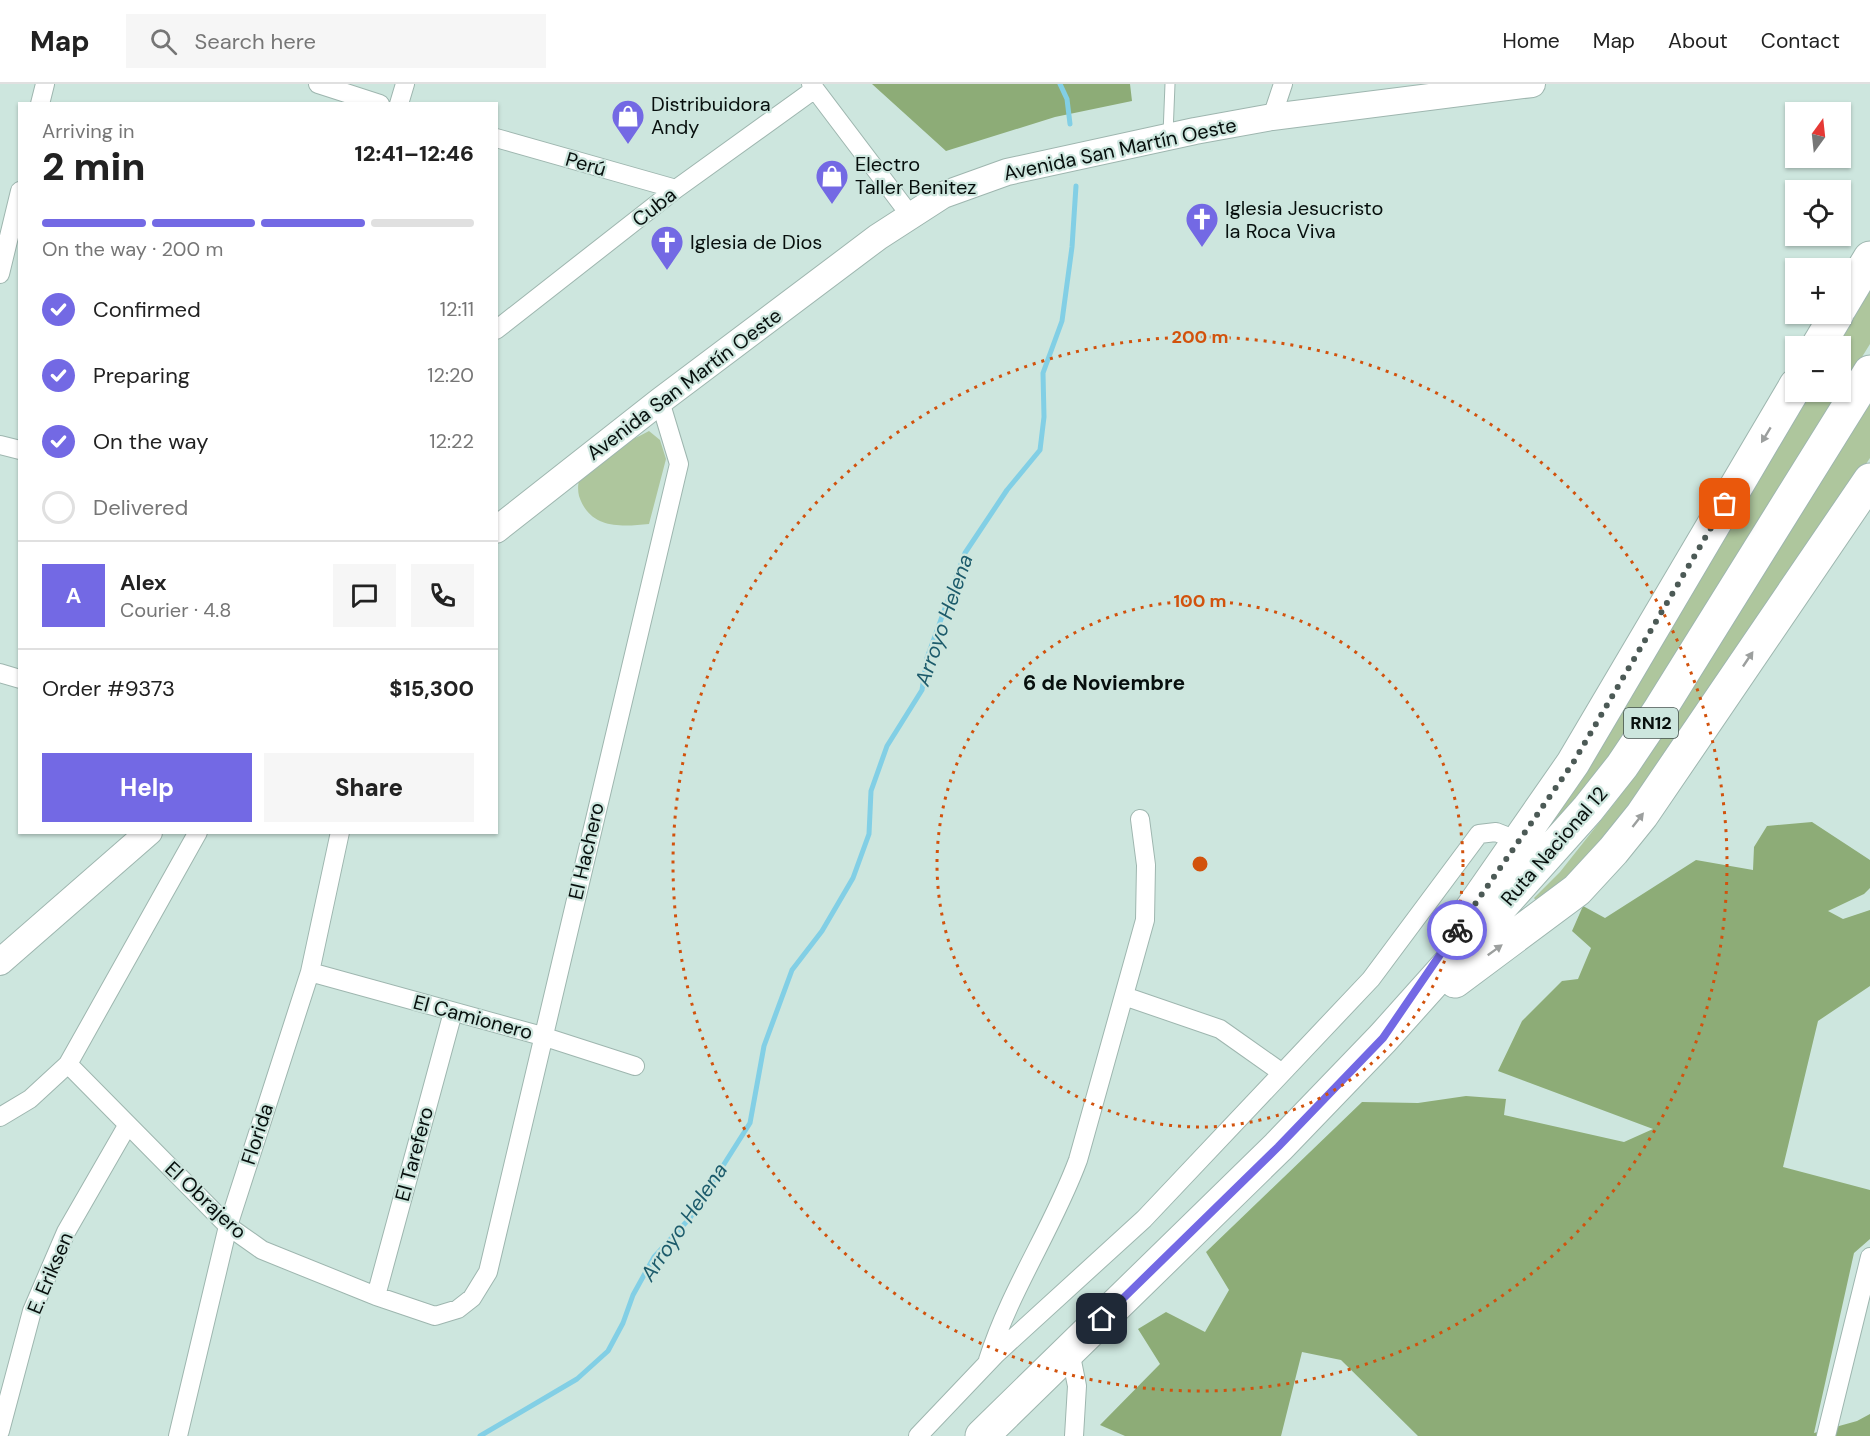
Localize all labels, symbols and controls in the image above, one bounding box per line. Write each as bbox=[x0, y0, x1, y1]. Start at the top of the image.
search box bbox=[126, 14, 546, 68]
text: Map bbox=[30, 23, 90, 60]
icon: search bbox=[147, 25, 180, 58]
text: Search here bbox=[195, 27, 316, 56]
text: Home bbox=[1502, 27, 1560, 55]
text: Map bbox=[1593, 27, 1635, 55]
text: About bbox=[1668, 27, 1728, 55]
text: Contact bbox=[1761, 27, 1840, 55]
place label: Distribuidora Andy bbox=[651, 91, 771, 140]
shop icon: Distribuidora Andy bbox=[610, 98, 646, 145]
north arrow bbox=[1785, 102, 1851, 168]
map controls bbox=[1785, 102, 1851, 402]
street label: Avenida San Martín Oeste bbox=[1001, 112, 1239, 186]
text: Arriving in bbox=[42, 118, 134, 144]
text: 12:41–12:46 bbox=[355, 139, 474, 168]
text: 2 min bbox=[42, 141, 146, 192]
street label: Perú bbox=[563, 146, 609, 182]
place label: Electro Taller Benitez bbox=[855, 151, 976, 200]
shop icon: Electro Taller Benitez bbox=[814, 158, 850, 205]
button: locate bbox=[1785, 180, 1851, 246]
street label: Cuba bbox=[627, 182, 681, 232]
place label: Iglesia Jesucristo la Roca Viva bbox=[1225, 195, 1383, 244]
church icon: Iglesia Jesucristo la Roca Viva bbox=[1184, 201, 1220, 248]
church icon: Iglesia de Dios bbox=[649, 224, 685, 271]
place label: Iglesia de Dios bbox=[690, 229, 822, 255]
text: On the way · 200 m bbox=[42, 236, 223, 262]
button: + bbox=[1785, 258, 1851, 324]
icon: check bbox=[42, 293, 75, 326]
text: Confirmed bbox=[93, 295, 201, 324]
text: 12:11 bbox=[440, 296, 474, 322]
street label: Avenida San Martín Oeste bbox=[581, 302, 787, 466]
text: 200 m bbox=[1172, 325, 1228, 349]
button: − bbox=[1785, 336, 1851, 402]
icon: check bbox=[42, 359, 75, 392]
text: Preparing bbox=[93, 361, 190, 390]
text: 12:20 bbox=[427, 362, 474, 388]
icon: check bbox=[42, 425, 75, 458]
text: On the way bbox=[93, 427, 208, 456]
one-way arrow bbox=[1760, 427, 1771, 443]
text: 12:22 bbox=[429, 428, 474, 454]
pin bbox=[1699, 478, 1750, 529]
icon: bag bbox=[1708, 487, 1741, 520]
text: Delivered bbox=[93, 493, 188, 522]
water label: Arroyo Helena bbox=[908, 551, 980, 690]
button: chat bbox=[333, 564, 396, 627]
button: phone bbox=[411, 564, 474, 627]
text: Alex bbox=[120, 568, 167, 597]
text: A bbox=[66, 581, 81, 610]
text: 100 m bbox=[1173, 589, 1227, 613]
text: Courier · 4.8 bbox=[120, 597, 231, 623]
one-way arrow bbox=[1742, 651, 1754, 667]
district label: 6 de Noviembre bbox=[1023, 669, 1185, 697]
text: Order #9373 bbox=[42, 674, 175, 703]
text: $15,300 bbox=[389, 674, 474, 703]
road number: RN12 bbox=[1624, 708, 1678, 738]
button: Help bbox=[42, 753, 252, 822]
button: Share bbox=[264, 753, 474, 822]
street label: Ruta Nacional 12 bbox=[1495, 781, 1613, 911]
street label: El Hachero bbox=[562, 800, 610, 902]
one-way arrow bbox=[1632, 812, 1644, 827]
centre of rings bbox=[1190, 854, 1210, 874]
courier bbox=[1427, 900, 1487, 960]
icon: bike bbox=[1441, 914, 1474, 947]
one-way arrow bbox=[1487, 944, 1503, 956]
street label: El Camionero bbox=[410, 989, 536, 1045]
street label: Florida bbox=[235, 1100, 279, 1168]
street label: El Tarefero bbox=[389, 1104, 439, 1204]
street label: El Obrajero bbox=[160, 1156, 252, 1244]
water label: Arroyo Helena bbox=[633, 1157, 734, 1288]
street label: E. Eriksen bbox=[21, 1228, 79, 1318]
pin bbox=[1076, 1293, 1127, 1344]
icon: home bbox=[1085, 1302, 1118, 1335]

